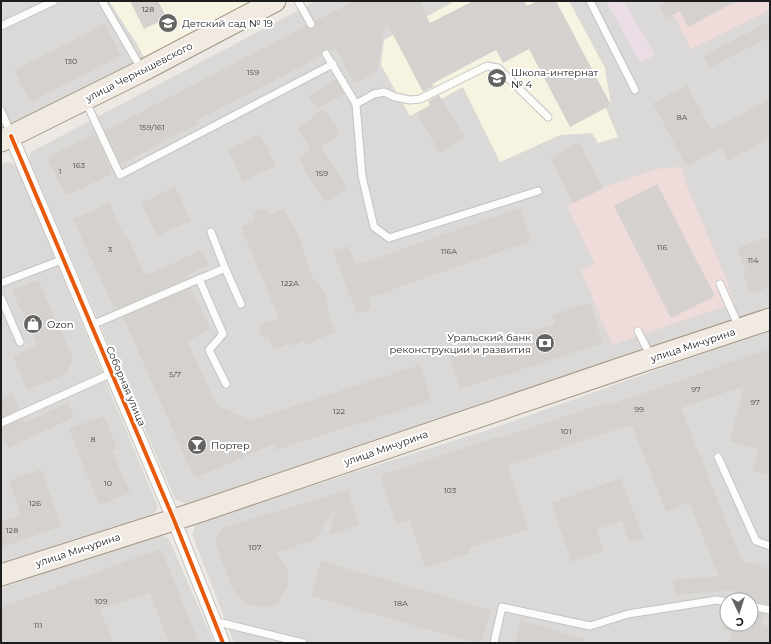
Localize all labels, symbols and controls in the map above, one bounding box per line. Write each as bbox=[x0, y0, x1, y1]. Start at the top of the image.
house number: 128 bbox=[142, 4, 154, 14]
school or university icon: Детский сад № 19 bbox=[157, 12, 179, 34]
place label: Детский сад № 19 bbox=[182, 17, 273, 30]
street label: улица Чернышевского bbox=[82, 39, 195, 105]
house number: 130 bbox=[65, 56, 77, 66]
place label: Школа-интернат № 4 bbox=[511, 66, 599, 91]
house number: 159 bbox=[247, 67, 259, 77]
school or university icon: Школа-интернат № 4 bbox=[486, 67, 508, 89]
house number: 8А bbox=[676, 112, 688, 122]
house number: 159/161 bbox=[139, 122, 165, 132]
house number: 163 bbox=[73, 160, 86, 170]
house number: 1 bbox=[59, 166, 61, 176]
house number: 159 bbox=[316, 168, 328, 178]
house number: 116 bbox=[657, 242, 667, 252]
house number: 3 bbox=[108, 244, 113, 254]
house number: 116А bbox=[441, 246, 457, 256]
house number: 114 bbox=[747, 255, 759, 265]
house number: 122А bbox=[281, 278, 299, 288]
shop icon: Ozon bbox=[22, 313, 44, 335]
place label: Ozon bbox=[47, 318, 73, 331]
street label: улица Мичурина bbox=[648, 325, 737, 365]
place label: Уральский банк реконструкции и развития bbox=[390, 331, 531, 356]
bank icon: Уральский банк реконструкции и развития bbox=[534, 332, 556, 354]
street label: Соборная улица bbox=[103, 344, 149, 428]
house number: 5/7 bbox=[169, 369, 181, 379]
house number: 97 bbox=[691, 384, 701, 394]
house number: 97 bbox=[750, 397, 760, 407]
house number: 99 bbox=[634, 404, 644, 414]
house number: 122 bbox=[333, 406, 345, 416]
house number: 101 bbox=[560, 426, 572, 436]
street label: улица Мичурина bbox=[341, 427, 430, 469]
house number: 8 bbox=[90, 434, 96, 444]
bar icon: Портер bbox=[186, 434, 208, 456]
place label: Портер bbox=[211, 439, 250, 452]
house number: 10 bbox=[104, 478, 112, 488]
house number: 103 bbox=[444, 485, 457, 495]
house number: 126 bbox=[29, 498, 41, 508]
house number: 128 bbox=[6, 525, 18, 535]
street label: улица Мичурина bbox=[33, 530, 122, 570]
house number: 107 bbox=[249, 542, 262, 552]
north arrow bbox=[719, 592, 759, 632]
house number: 109 bbox=[94, 596, 108, 606]
house number: 18А bbox=[394, 598, 408, 608]
text: С bbox=[735, 615, 744, 629]
house number: 111 bbox=[34, 620, 42, 630]

